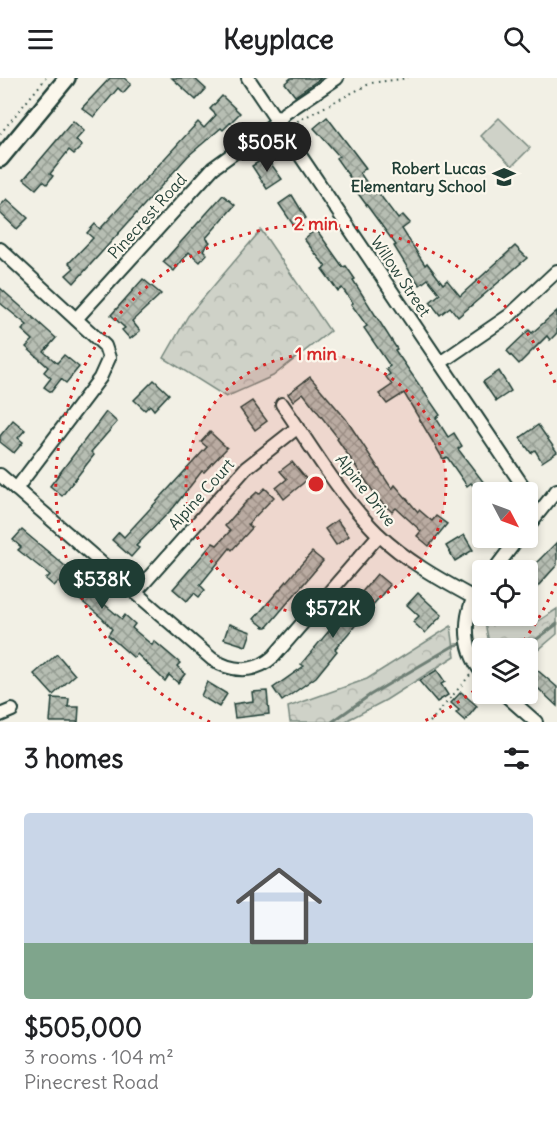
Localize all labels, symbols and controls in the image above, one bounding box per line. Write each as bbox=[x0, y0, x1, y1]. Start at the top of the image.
text: Keyplace bbox=[223, 22, 334, 56]
icon: menu bbox=[24, 23, 57, 56]
icon: search bbox=[500, 23, 533, 56]
pin: $505K bbox=[225, 122, 309, 173]
text: $505K bbox=[237, 129, 297, 154]
place label: Robert Lucas Elementary School bbox=[351, 158, 486, 197]
school or university icon: Robert Lucas Elementary School bbox=[491, 164, 517, 190]
street label: Pinecrest Road bbox=[103, 169, 191, 263]
text: 2 min bbox=[294, 212, 339, 235]
street label: Willow Street bbox=[367, 232, 436, 321]
text: 1 min bbox=[295, 342, 337, 365]
street label: Alpine Drive bbox=[332, 450, 400, 530]
street label: Alpine Court bbox=[164, 454, 239, 534]
centre of rings bbox=[306, 474, 326, 494]
north arrow bbox=[472, 482, 538, 548]
map controls bbox=[472, 482, 538, 704]
pin: $538K bbox=[60, 559, 144, 610]
button: locate bbox=[472, 560, 538, 626]
text: $538K bbox=[73, 566, 131, 591]
pin: $572K bbox=[291, 588, 375, 639]
text: $572K bbox=[305, 595, 361, 620]
button: layers bbox=[472, 638, 538, 704]
text: 3 homes bbox=[24, 742, 123, 775]
icon: filters bbox=[500, 742, 533, 775]
icon: home bbox=[225, 852, 333, 960]
text: $505,000 bbox=[24, 1011, 142, 1044]
text: 3 rooms · 104 m² bbox=[24, 1044, 174, 1069]
text: Pinecrest Road bbox=[24, 1069, 159, 1094]

